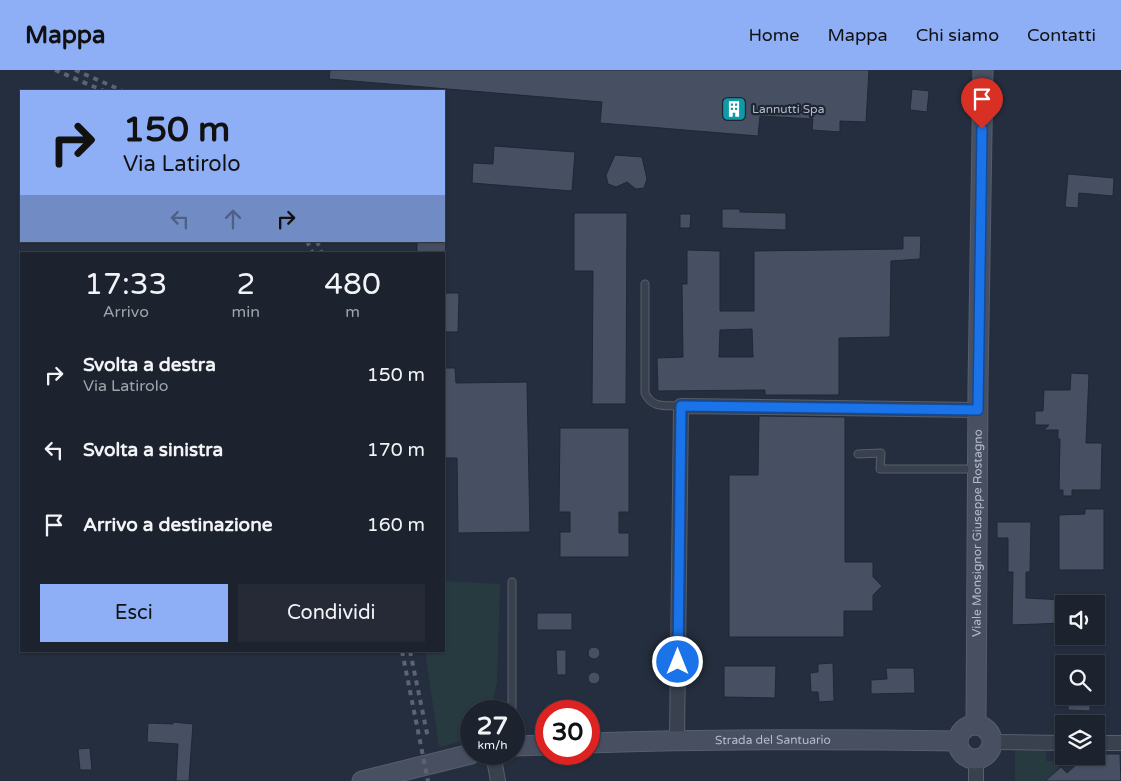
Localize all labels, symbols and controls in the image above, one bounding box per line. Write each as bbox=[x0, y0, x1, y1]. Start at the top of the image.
text: Mappa bbox=[25, 21, 105, 50]
text: Home bbox=[748, 24, 799, 46]
text: Mappa bbox=[827, 24, 888, 46]
text: Chi siamo bbox=[916, 24, 999, 46]
text: Contatti bbox=[1027, 24, 1096, 46]
pin bbox=[961, 78, 1003, 129]
icon: arrive bbox=[968, 85, 996, 113]
building icon: Lannutti Spa bbox=[721, 96, 747, 122]
place label: Lannutti Spa bbox=[752, 102, 824, 116]
text: 150 m bbox=[123, 109, 230, 151]
icon: right bbox=[40, 110, 105, 175]
text: Via Latirolo bbox=[123, 151, 241, 177]
icon: left bbox=[166, 205, 194, 233]
icon: ahead bbox=[219, 205, 247, 233]
icon: right bbox=[272, 205, 300, 233]
text: 17:33 bbox=[84, 266, 167, 303]
text: 2 bbox=[236, 266, 255, 303]
text: 480 bbox=[324, 266, 381, 303]
text: Arrivo bbox=[103, 302, 149, 322]
text: min bbox=[232, 302, 260, 322]
text: m bbox=[345, 302, 360, 322]
text: Svolta a destra bbox=[83, 354, 216, 376]
icon: right bbox=[40, 361, 68, 389]
text: 150 m bbox=[367, 364, 425, 386]
text: Via Latirolo bbox=[83, 376, 169, 396]
street label: Viale Monsignor Giuseppe Rostagno bbox=[970, 429, 985, 637]
icon: left bbox=[40, 436, 68, 464]
text: Svolta a sinistra bbox=[83, 439, 223, 461]
text: 170 m bbox=[367, 439, 425, 461]
icon: arrive bbox=[40, 511, 68, 539]
text: Arrivo a destinazione bbox=[83, 514, 273, 536]
text: 160 m bbox=[367, 514, 425, 536]
button: Esci bbox=[40, 584, 228, 642]
button: Condividi bbox=[238, 584, 425, 642]
map controls bbox=[1055, 595, 1105, 765]
button: sound bbox=[1055, 595, 1105, 645]
position arrow bbox=[651, 635, 703, 687]
button: search bbox=[1055, 655, 1105, 705]
speed limit sign: 30 bbox=[535, 700, 600, 765]
text: 27 bbox=[477, 711, 508, 741]
button: layers bbox=[1055, 715, 1105, 765]
street label: Strada del Santuario bbox=[715, 733, 831, 747]
text: km/h bbox=[477, 738, 508, 752]

